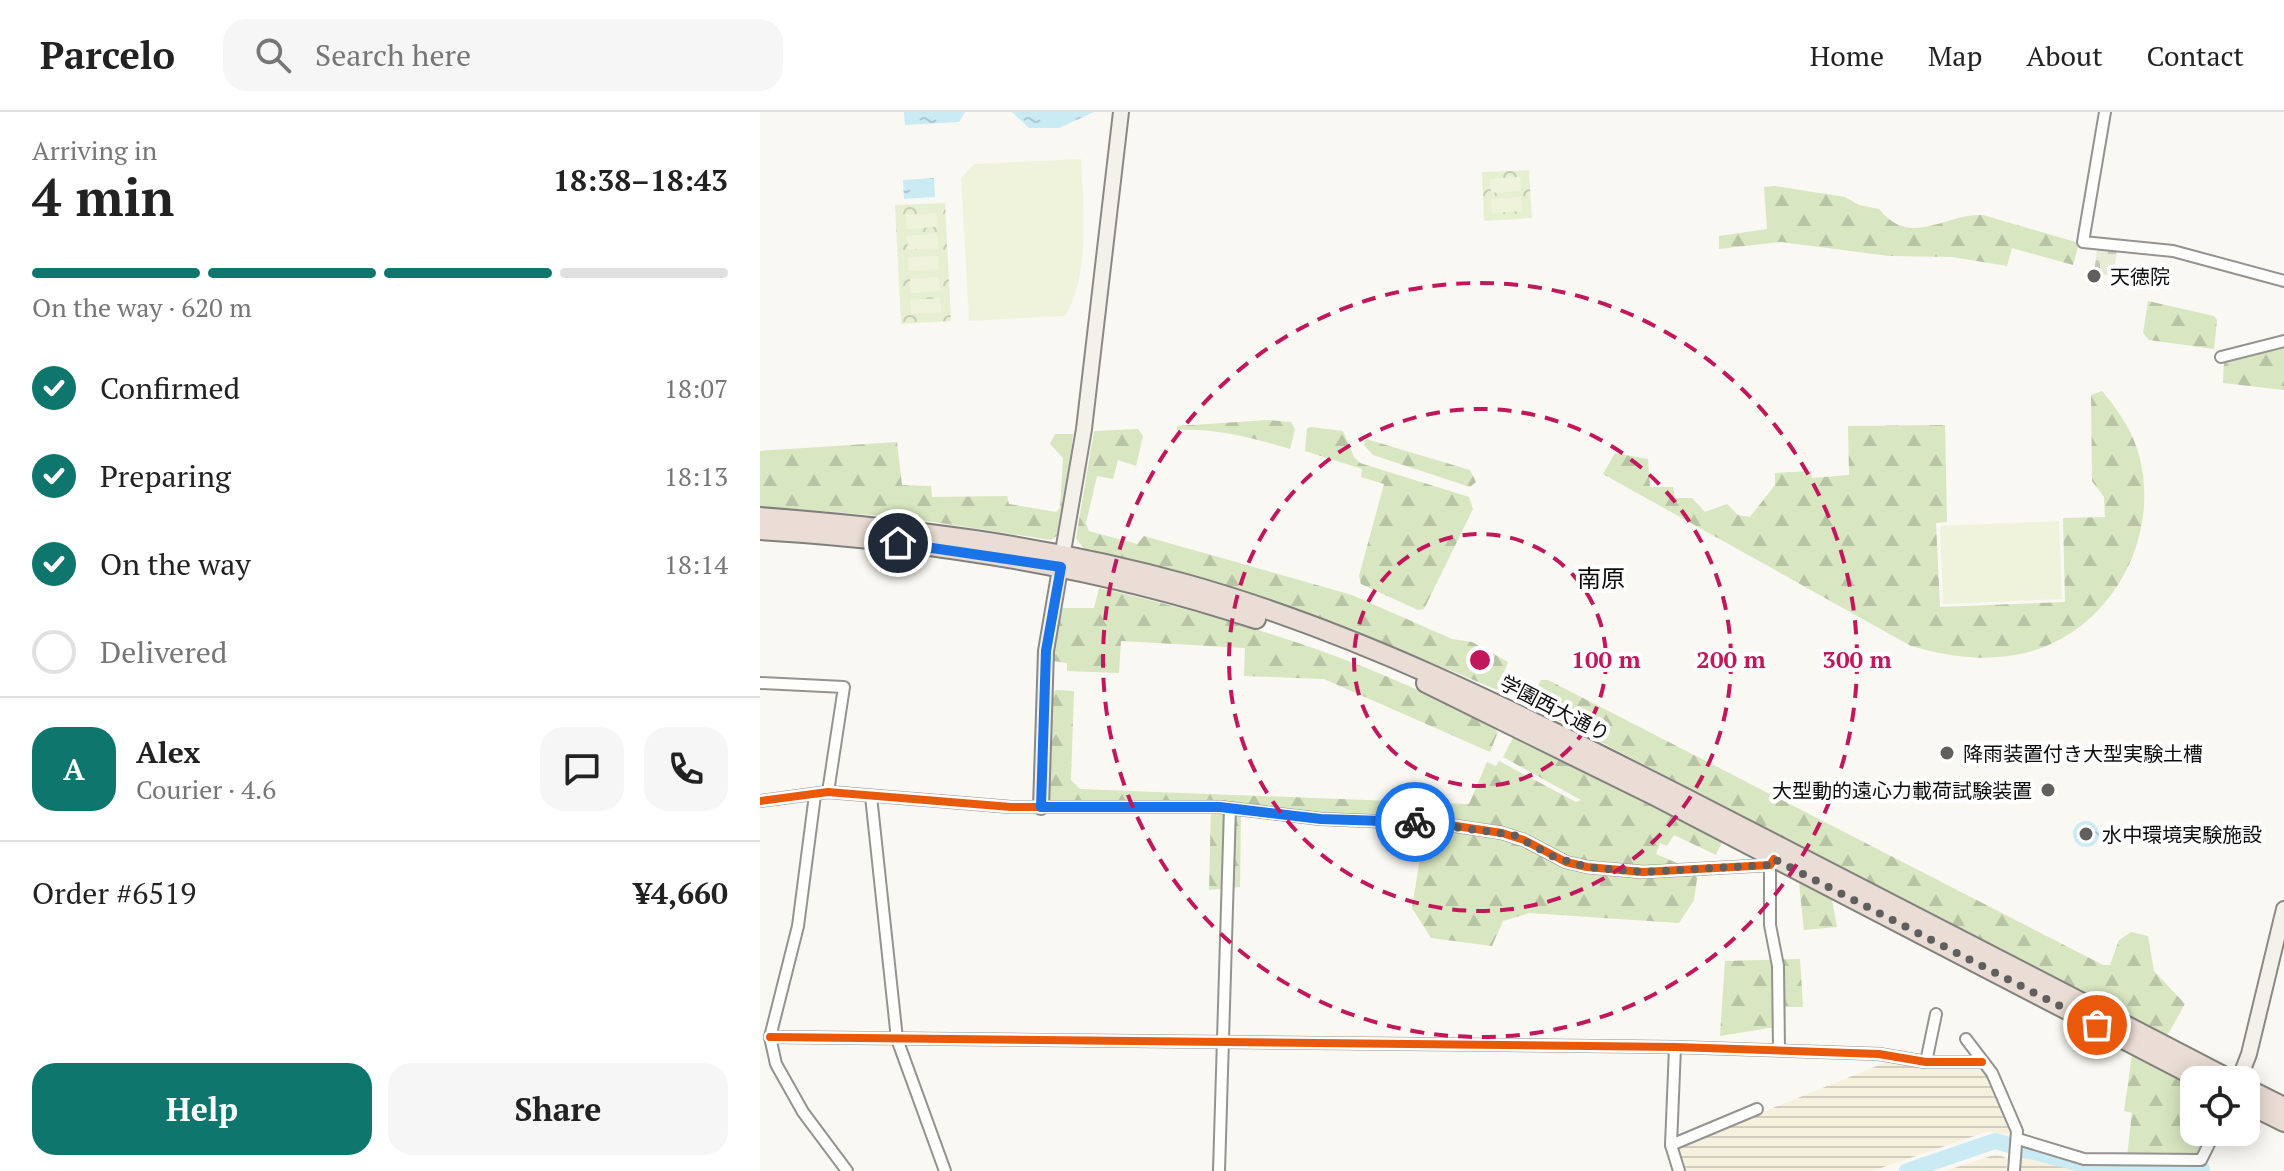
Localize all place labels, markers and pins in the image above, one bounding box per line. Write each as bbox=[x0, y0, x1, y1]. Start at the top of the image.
place label: 天徳院 bbox=[2110, 263, 2170, 290]
marker: 天徳院 bbox=[2085, 267, 2103, 285]
pin bbox=[864, 509, 932, 577]
centre of rings bbox=[1466, 646, 1494, 674]
place label: 降雨装置付き大型実験土槽 bbox=[1963, 740, 2203, 767]
marker: 降雨装置付き大型実験土槽 bbox=[1938, 744, 1956, 762]
place label: 大型動的遠心力載荷試験装置 bbox=[1772, 777, 2032, 804]
marker: 大型動的遠心力載荷試験装置 bbox=[2039, 781, 2057, 799]
place label: 水中環境実験施設 bbox=[2102, 821, 2262, 848]
marker: 水中環境実験施設 bbox=[2077, 825, 2095, 843]
pin bbox=[2063, 991, 2131, 1059]

